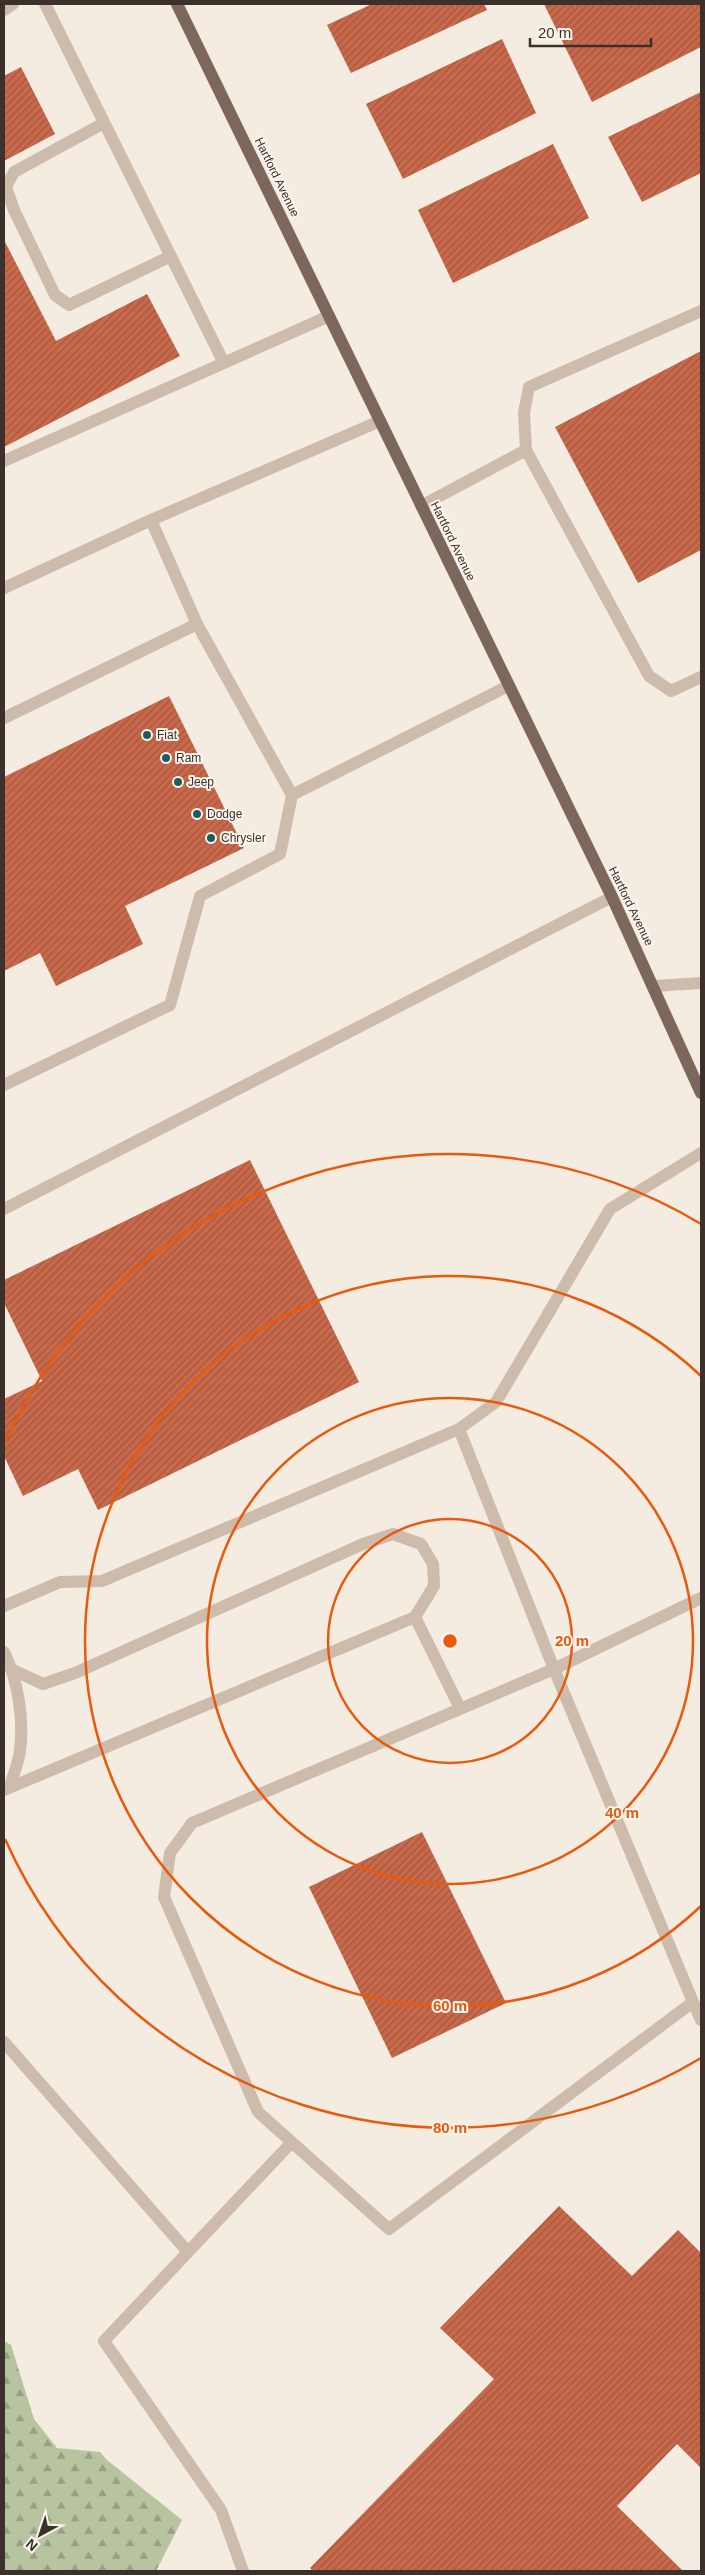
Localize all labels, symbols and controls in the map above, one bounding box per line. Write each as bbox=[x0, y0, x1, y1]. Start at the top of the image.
scale bar bbox=[530, 15, 651, 47]
text: 20 m bbox=[538, 24, 571, 41]
street label: Hartford Avenue bbox=[252, 135, 302, 219]
street label: Hartford Avenue bbox=[428, 499, 478, 583]
place label: Fiat bbox=[157, 728, 178, 742]
marker: Fiat bbox=[141, 729, 153, 741]
place label: Ram bbox=[176, 751, 201, 765]
marker: Ram bbox=[160, 752, 172, 764]
place label: Jeep bbox=[188, 775, 214, 789]
marker: Jeep bbox=[172, 776, 184, 788]
place label: Dodge bbox=[207, 807, 243, 821]
marker: Dodge bbox=[191, 808, 203, 820]
place label: Chrysler bbox=[221, 831, 266, 845]
marker: Chrysler bbox=[205, 832, 217, 844]
street label: Hartford Avenue bbox=[606, 864, 656, 948]
centre of rings bbox=[441, 1632, 459, 1650]
text: 20 m bbox=[555, 1632, 589, 1649]
text: 40 m bbox=[605, 1804, 639, 1821]
text: 60 m bbox=[433, 1997, 467, 2014]
text: 80 m bbox=[433, 2119, 467, 2136]
north arrow bbox=[15, 2510, 65, 2560]
text: N bbox=[23, 2536, 41, 2554]

